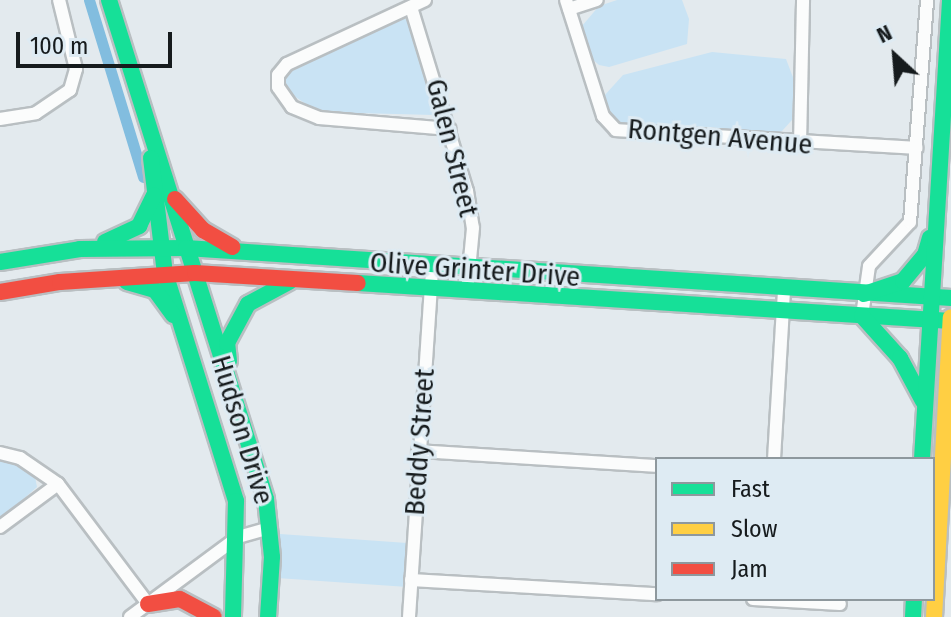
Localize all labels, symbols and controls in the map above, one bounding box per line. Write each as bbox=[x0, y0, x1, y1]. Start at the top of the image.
scale bar bbox=[20, 16, 176, 66]
north arrow bbox=[855, 16, 935, 96]
text: N bbox=[872, 19, 896, 49]
text: 100 m bbox=[30, 32, 88, 60]
street label: Galen Street bbox=[419, 76, 485, 220]
street label: Rontgen Avenue bbox=[626, 112, 814, 162]
street label: Olive Grinter Drive bbox=[369, 246, 581, 294]
street label: Hudson Drive bbox=[203, 351, 281, 509]
street label: Beddy Street bbox=[398, 367, 442, 517]
legend bbox=[655, 457, 935, 601]
text: Fast bbox=[731, 475, 770, 503]
text: Slow bbox=[731, 515, 777, 543]
text: Jam bbox=[731, 555, 768, 583]

